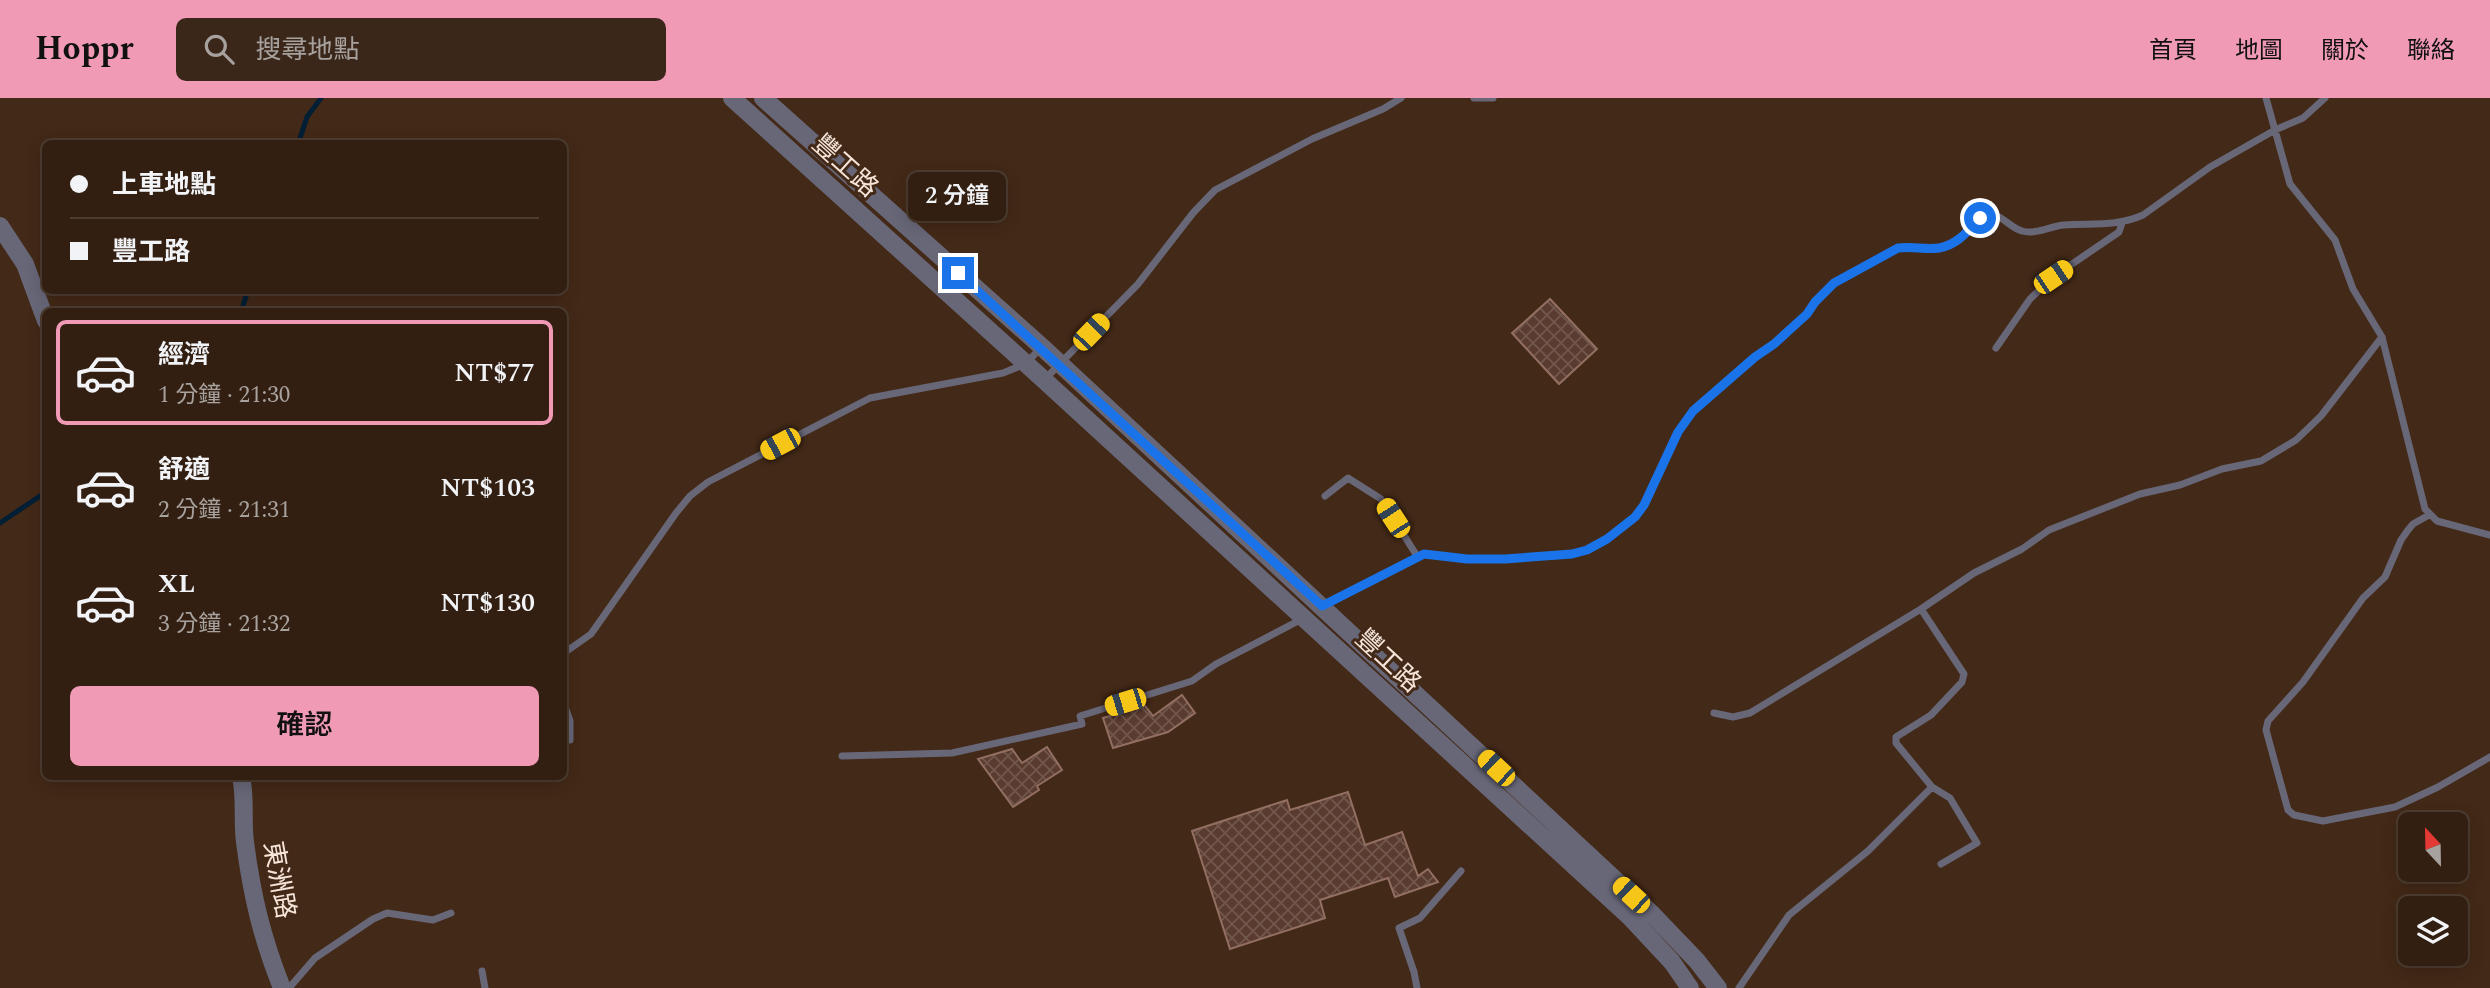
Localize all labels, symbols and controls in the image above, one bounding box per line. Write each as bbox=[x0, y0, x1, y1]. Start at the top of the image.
search box bbox=[176, 18, 666, 81]
text: Hoppr bbox=[35, 24, 134, 74]
icon: search bbox=[200, 30, 238, 68]
text: 搜尋地點 bbox=[256, 30, 360, 70]
text: 首頁 bbox=[2149, 33, 2197, 69]
text: 地圖 bbox=[2235, 33, 2283, 69]
text: 關於 bbox=[2321, 33, 2369, 69]
text: 聯絡 bbox=[2407, 33, 2455, 69]
street label: 豐工路 bbox=[803, 125, 887, 207]
text: 上車地點 bbox=[112, 165, 216, 205]
callout: 2 分鐘 bbox=[909, 172, 1007, 220]
text: 2 分鐘 bbox=[925, 179, 989, 214]
route start bbox=[1964, 202, 1996, 234]
text: 豐工路 bbox=[112, 232, 190, 272]
route end bbox=[942, 257, 974, 289]
car bbox=[2030, 257, 2077, 297]
car bbox=[1069, 310, 1114, 354]
text: 經濟 bbox=[158, 335, 210, 375]
icon: car bbox=[74, 341, 137, 404]
text: NT$77 bbox=[454, 353, 535, 393]
text: 1 分鐘 · 21:30 bbox=[158, 378, 290, 413]
car bbox=[757, 425, 804, 463]
text: 舒適 bbox=[158, 450, 210, 490]
icon: car bbox=[74, 456, 137, 519]
text: NT$103 bbox=[440, 468, 535, 508]
text: 2 分鐘 · 21:31 bbox=[158, 493, 290, 528]
car bbox=[1373, 495, 1414, 541]
text: XL bbox=[158, 564, 195, 604]
icon: car bbox=[74, 571, 137, 634]
text: NT$130 bbox=[440, 583, 535, 623]
text: 3 分鐘 · 21:32 bbox=[158, 607, 290, 642]
street label: 豐工路 bbox=[1346, 620, 1430, 702]
button: 確認 bbox=[70, 686, 539, 766]
car bbox=[1102, 686, 1149, 718]
car bbox=[1474, 746, 1519, 790]
north arrow bbox=[2398, 812, 2468, 882]
map controls bbox=[2398, 812, 2468, 966]
street label: 東洲路 bbox=[253, 838, 305, 922]
car bbox=[1609, 873, 1654, 917]
button: layers bbox=[2398, 896, 2468, 966]

